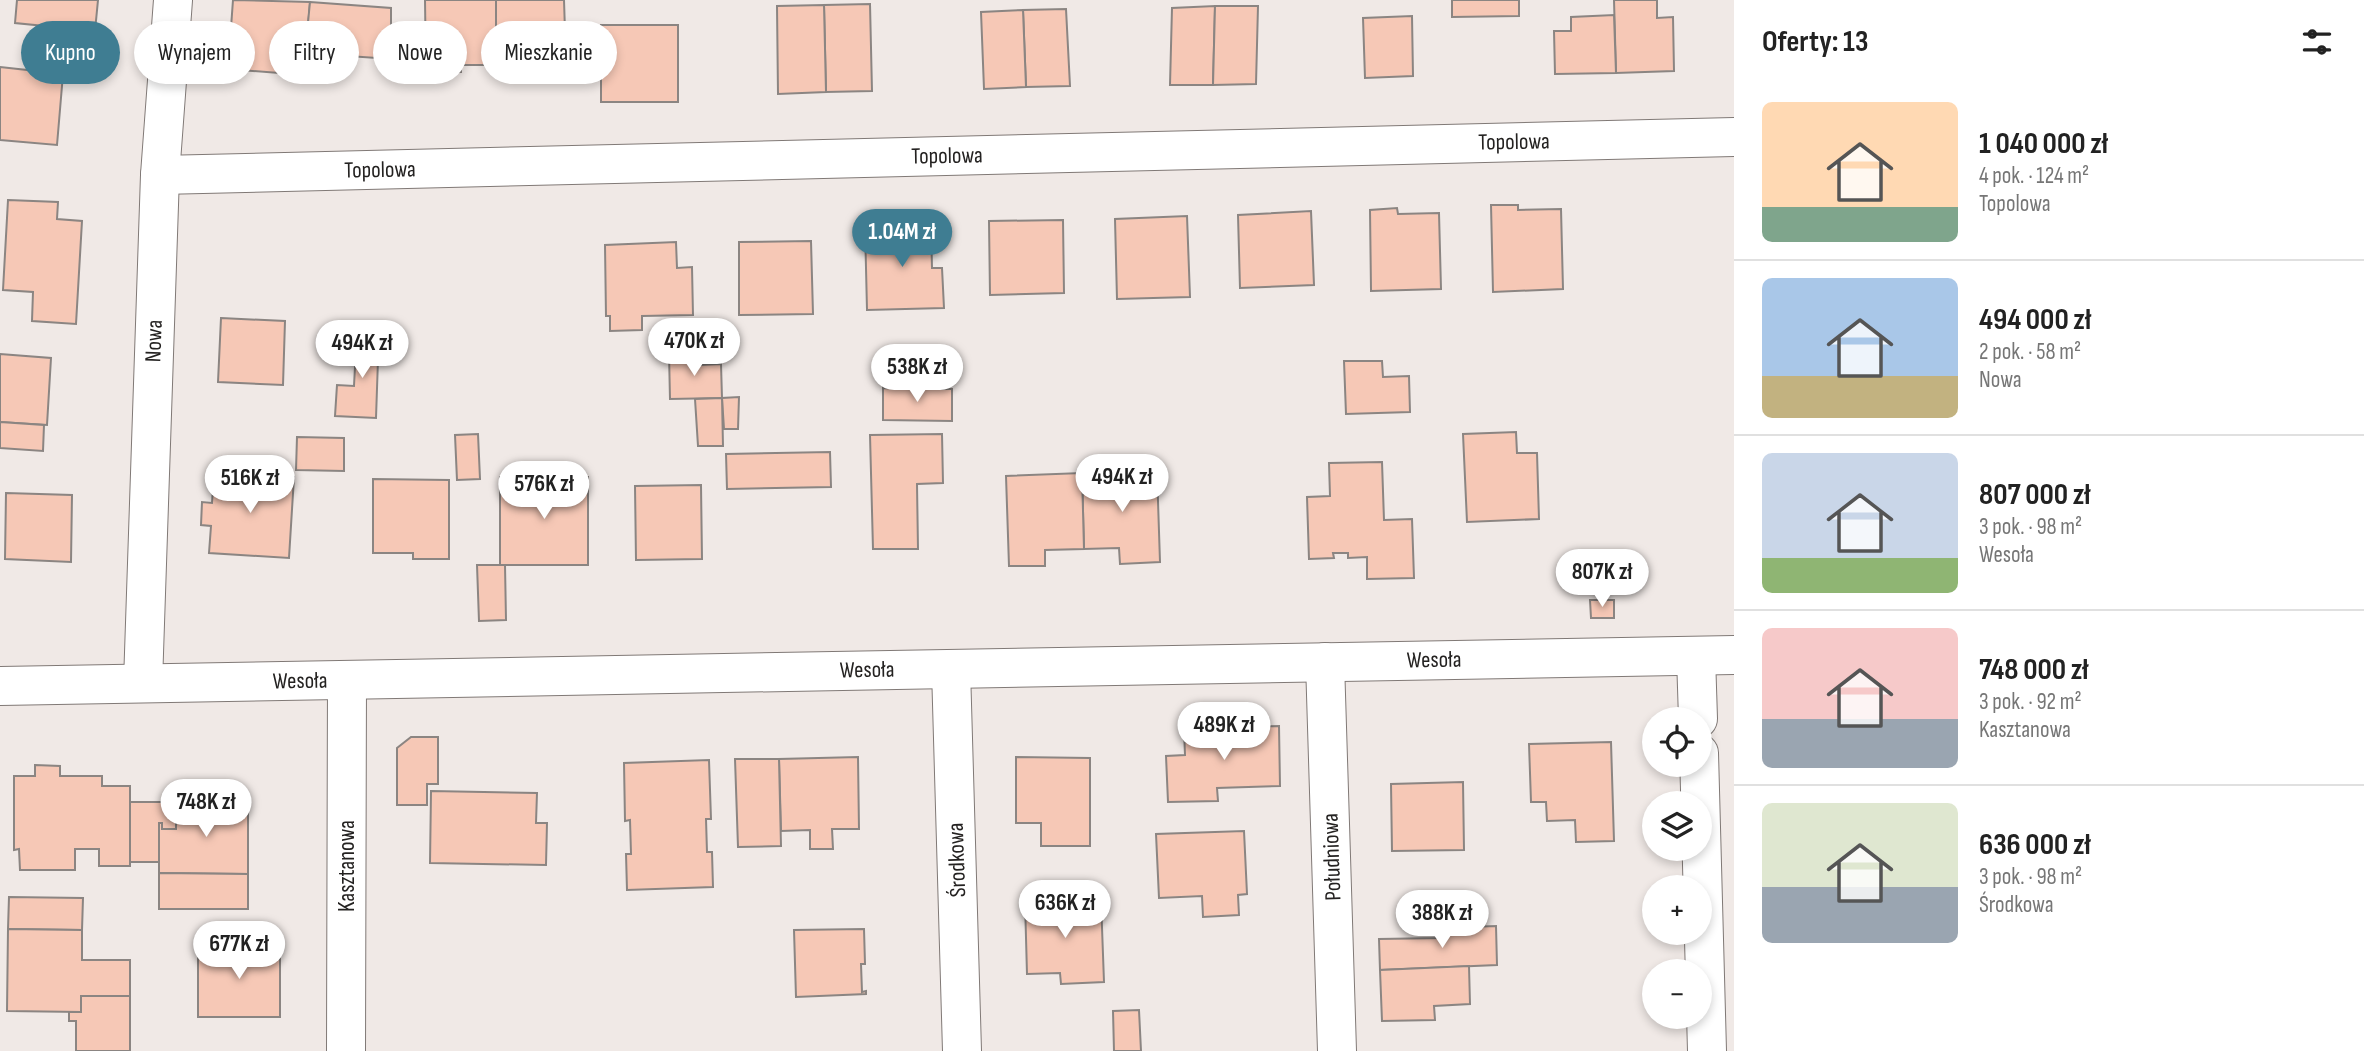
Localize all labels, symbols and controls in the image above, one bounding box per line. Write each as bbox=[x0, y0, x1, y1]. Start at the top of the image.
chip: Kupno bbox=[21, 21, 120, 84]
chip: Wynajem bbox=[134, 21, 255, 84]
chip: Filtry bbox=[269, 21, 359, 84]
chip: Nowe bbox=[373, 21, 467, 84]
chip: Mieszkanie bbox=[481, 21, 617, 84]
icon: filters bbox=[2298, 23, 2336, 61]
text: Oferty: 13 bbox=[1762, 24, 1868, 60]
text: 1 040 000 zł bbox=[1979, 126, 2108, 162]
street label: Topolowa bbox=[1478, 127, 1550, 157]
icon: home bbox=[1818, 130, 1902, 214]
street label: Topolowa bbox=[911, 141, 983, 171]
street label: Topolowa bbox=[344, 155, 416, 185]
text: 4 pok. · 124 m² bbox=[1979, 162, 2089, 190]
text: Topolowa bbox=[1979, 190, 2051, 218]
pin: 1.04M zł bbox=[830, 210, 974, 269]
text: 1.04M zł bbox=[868, 218, 936, 246]
text: 494 000 zł bbox=[1979, 302, 2091, 338]
icon: home bbox=[1818, 306, 1902, 390]
pin: 470K zł bbox=[629, 318, 759, 378]
street label: Nowa bbox=[139, 319, 169, 363]
pin: 494K zł bbox=[297, 320, 427, 380]
text: 470K zł bbox=[664, 327, 724, 355]
text: 494K zł bbox=[332, 329, 392, 357]
text: 2 pok. · 58 m² bbox=[1979, 338, 2081, 366]
pin: 538K zł bbox=[852, 344, 982, 404]
text: 538K zł bbox=[887, 353, 947, 381]
text: Nowa bbox=[1979, 366, 2022, 394]
pin: 494K zł bbox=[1057, 454, 1187, 514]
pin: 516K zł bbox=[185, 456, 315, 515]
pin: 576K zł bbox=[479, 462, 609, 521]
text: 494K zł bbox=[1092, 463, 1152, 491]
text: 516K zł bbox=[221, 464, 279, 492]
text: 576K zł bbox=[514, 470, 574, 498]
text: 807 000 zł bbox=[1979, 477, 2090, 513]
icon: home bbox=[1818, 481, 1902, 565]
text: 3 pok. · 98 m² bbox=[1979, 513, 2082, 541]
text: Wesoła bbox=[1979, 541, 2034, 569]
pin: 807K zł bbox=[1537, 550, 1667, 609]
text: 807K zł bbox=[1572, 558, 1632, 586]
street label: Wesoła bbox=[1406, 646, 1462, 674]
text: 748 000 zł bbox=[1979, 652, 2088, 688]
street label: Wesoła bbox=[839, 656, 895, 684]
icon: home bbox=[1818, 656, 1902, 740]
street label: Wesoła bbox=[272, 667, 328, 695]
text: 3 pok. · 92 m² bbox=[1979, 688, 2082, 716]
pin: 489K zł bbox=[1159, 702, 1289, 762]
map controls bbox=[1642, 707, 1712, 1029]
button: locate bbox=[1642, 707, 1712, 777]
text: 489K zł bbox=[1193, 711, 1255, 739]
text: Kasztanowa bbox=[1979, 716, 2071, 744]
pin: 748K zł bbox=[141, 780, 271, 839]
text: 748K zł bbox=[177, 788, 235, 816]
button: layers bbox=[1642, 791, 1712, 861]
street label: Południowa bbox=[1316, 813, 1348, 901]
street label: Kasztanowa bbox=[333, 820, 361, 912]
street label: Środkowa bbox=[942, 822, 972, 898]
text: 636 000 zł bbox=[1979, 827, 2091, 863]
icon: home bbox=[1818, 831, 1902, 915]
text: 3 pok. · 98 m² bbox=[1979, 863, 2082, 891]
button: + bbox=[1642, 875, 1712, 945]
pin: 636K zł bbox=[1000, 880, 1130, 940]
text: 636K zł bbox=[1035, 889, 1095, 917]
pin: 388K zł bbox=[1377, 890, 1507, 950]
text: Środkowa bbox=[1979, 891, 2054, 919]
text: 388K zł bbox=[1412, 899, 1472, 927]
pin: 677K zł bbox=[174, 922, 304, 981]
text: 677K zł bbox=[209, 930, 269, 958]
button: − bbox=[1642, 959, 1712, 1029]

